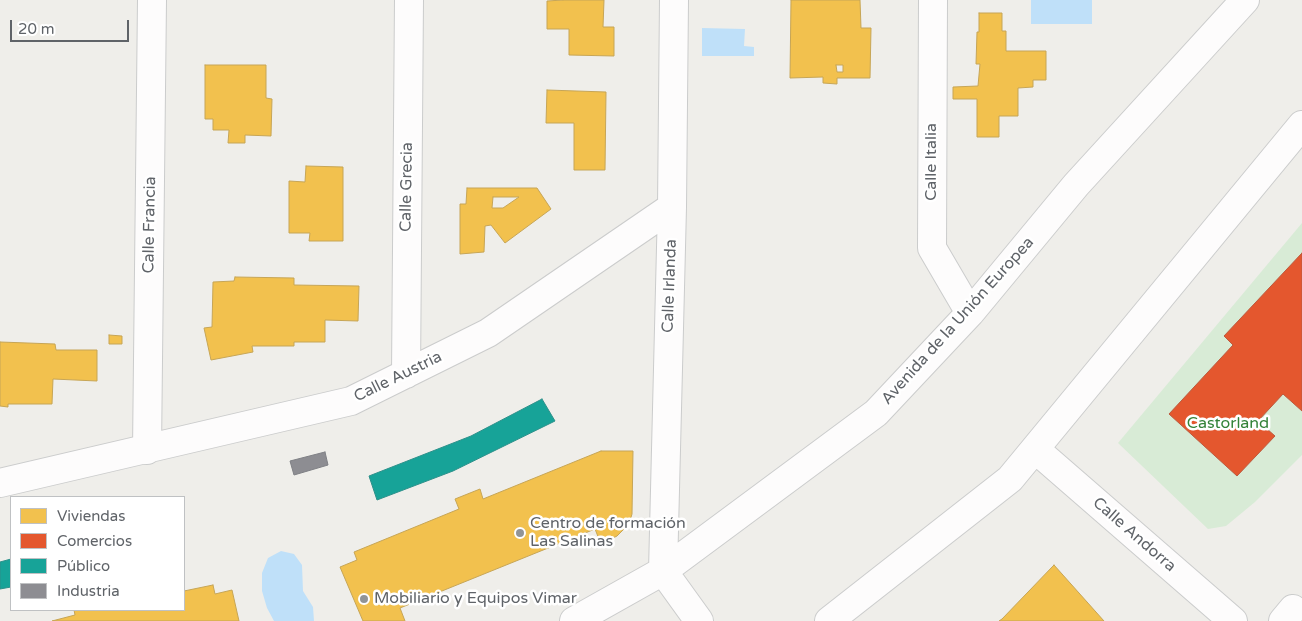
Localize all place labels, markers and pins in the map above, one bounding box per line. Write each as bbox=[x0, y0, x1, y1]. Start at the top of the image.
place label: Centro de formación Las Salinas bbox=[530, 514, 686, 552]
marker: Centro de formación Las Salinas bbox=[514, 527, 526, 539]
place label: Mobiliario y Equipos Vimar bbox=[374, 589, 577, 609]
marker: Mobiliario y Equipos Vimar bbox=[358, 593, 370, 605]

